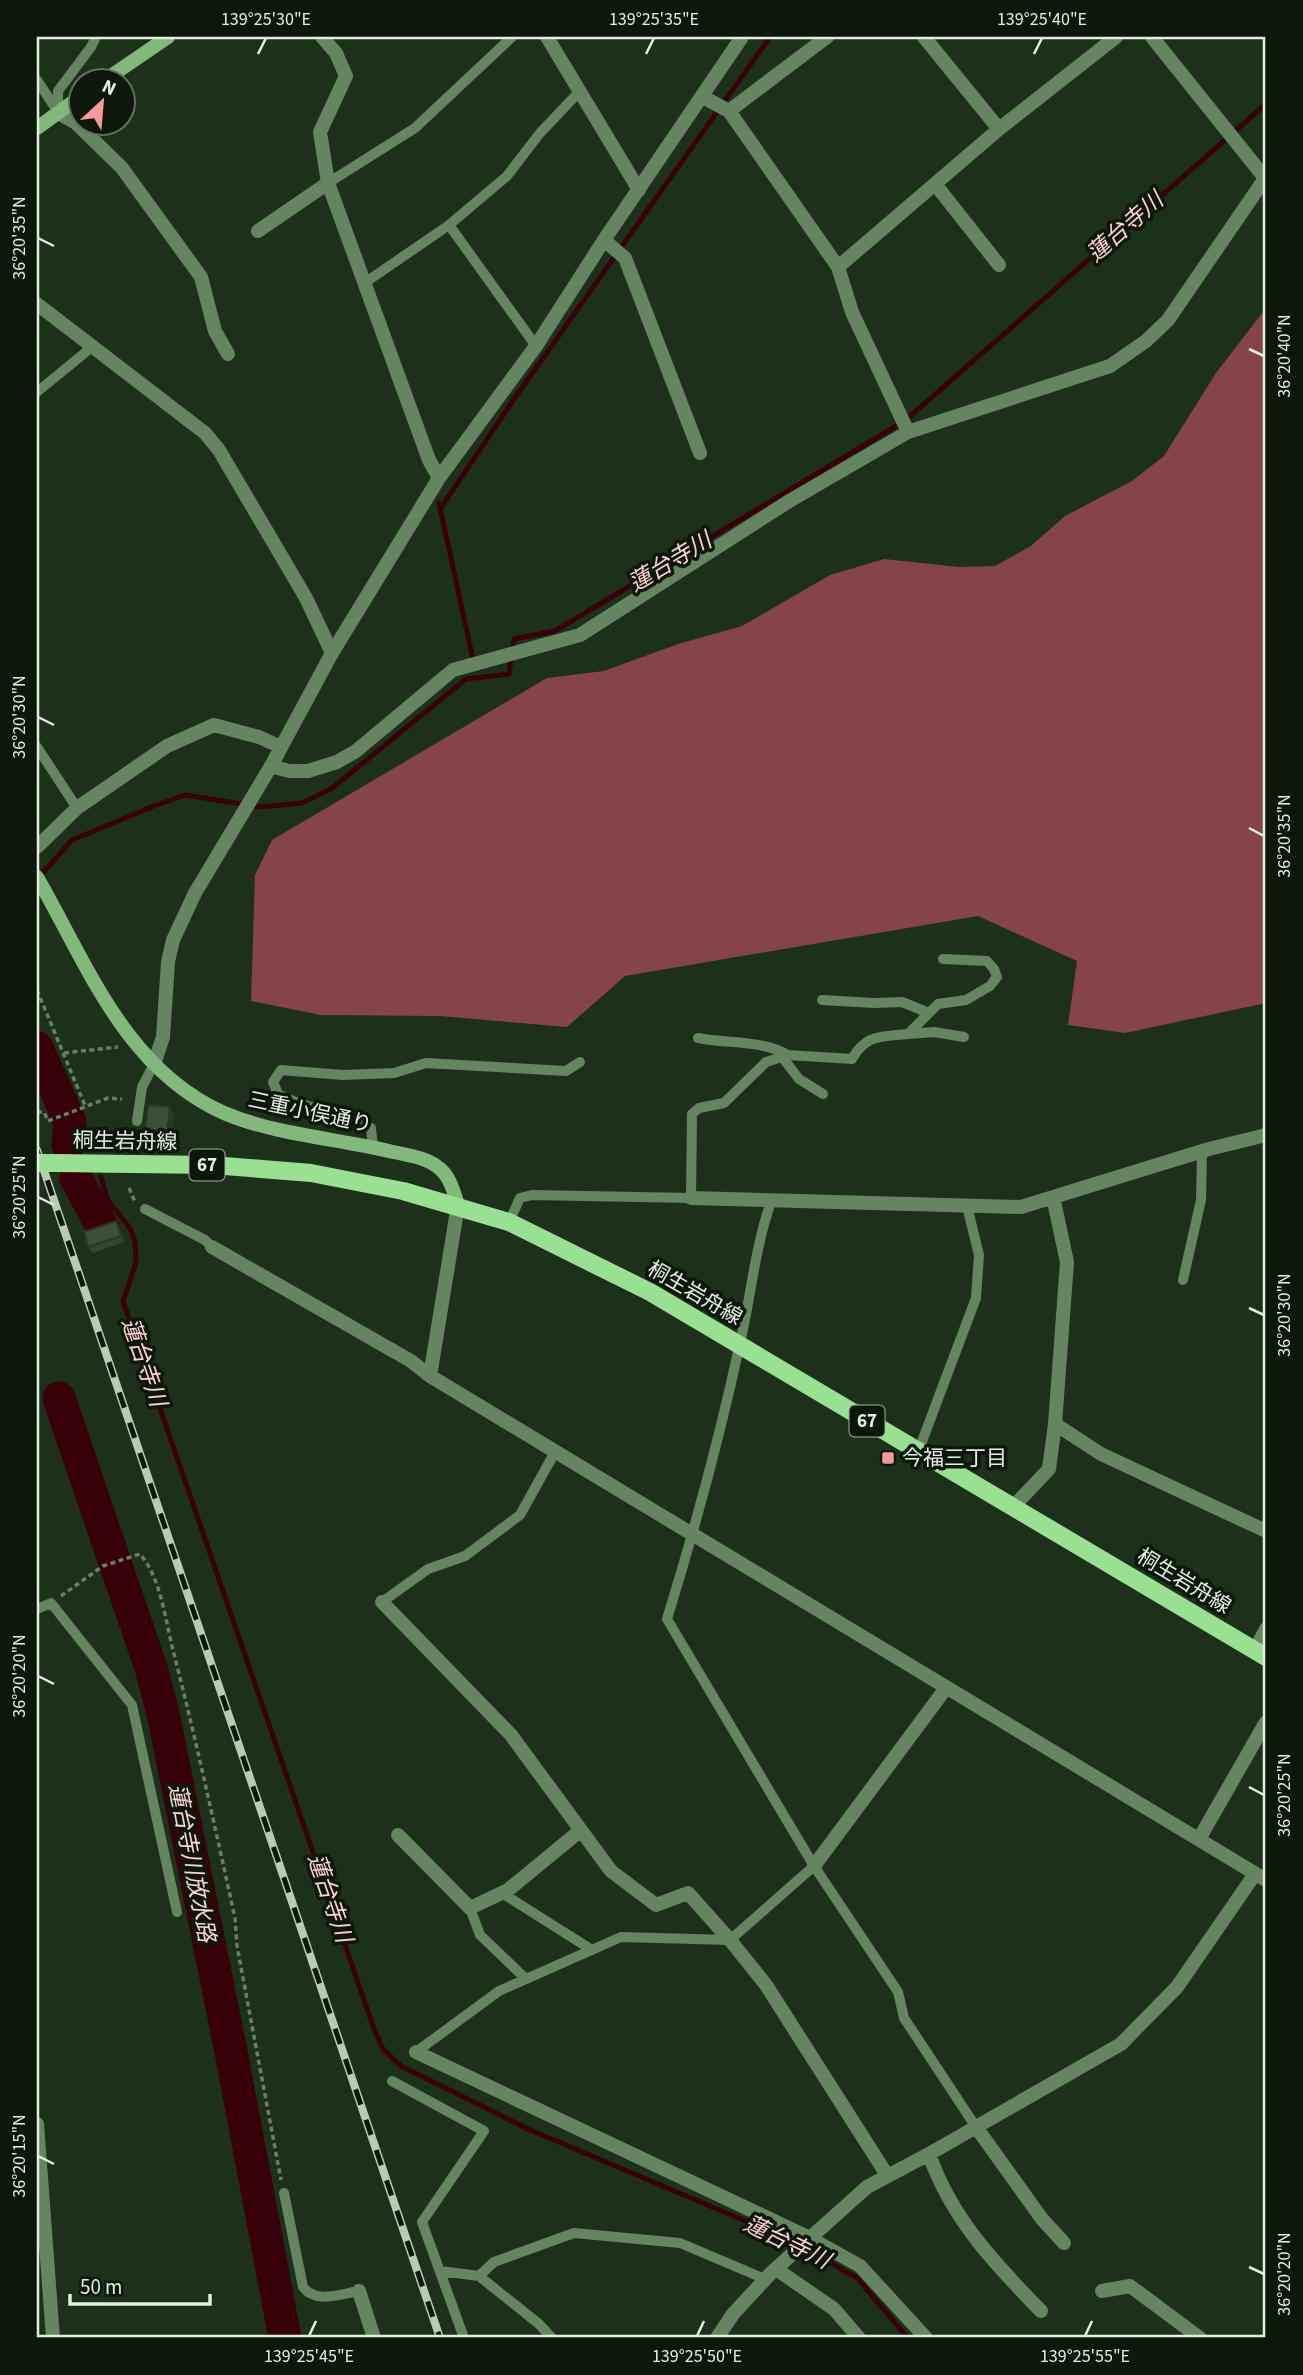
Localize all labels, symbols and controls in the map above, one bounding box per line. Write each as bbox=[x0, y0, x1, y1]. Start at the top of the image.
text: 139°25'30"E bbox=[221, 7, 311, 32]
text: 139°25'35"E bbox=[609, 7, 699, 32]
text: 139°25'40"E bbox=[997, 7, 1087, 32]
north arrow bbox=[66, 66, 136, 136]
text: N bbox=[97, 73, 120, 103]
water label: 蓮台寺川 bbox=[1079, 182, 1173, 270]
text: 36°20'35"N bbox=[7, 196, 32, 280]
text: 36°20'40"N bbox=[1272, 314, 1297, 398]
water label: 蓮台寺川 bbox=[622, 523, 720, 600]
text: 36°20'30"N bbox=[7, 675, 32, 759]
text: 36°20'35"N bbox=[1272, 794, 1297, 878]
street label: 三重小俣通り bbox=[245, 1084, 375, 1140]
street label: 桐生岩舟線 bbox=[72, 1125, 178, 1157]
road number: 67 bbox=[190, 1149, 224, 1180]
text: 36°20'25"N bbox=[7, 1155, 32, 1239]
street label: 桐生岩舟線 bbox=[642, 1254, 748, 1332]
text: 36°20'30"N bbox=[1272, 1273, 1297, 1357]
water label: 蓮台寺川 bbox=[113, 1313, 176, 1414]
road number: 67 bbox=[850, 1406, 884, 1436]
place label: 今福三丁目 bbox=[902, 1443, 1007, 1473]
marker: 今福三丁目 bbox=[880, 1450, 896, 1466]
street label: 桐生岩舟線 bbox=[1131, 1541, 1237, 1621]
text: 36°20'20"N bbox=[7, 1634, 32, 1718]
text: 36°20'25"N bbox=[1272, 1753, 1297, 1837]
water label: 蓮台寺川放水路 bbox=[160, 1781, 224, 1947]
water label: 蓮台寺川 bbox=[299, 1849, 362, 1950]
text: 36°20'15"N bbox=[7, 2114, 32, 2198]
water label: 蓮台寺川 bbox=[738, 2207, 838, 2278]
text: 36°20'20"N bbox=[1272, 2232, 1297, 2316]
scale bar bbox=[70, 2263, 210, 2307]
text: 50 m bbox=[80, 2272, 122, 2302]
text: 139°25'45"E bbox=[264, 2344, 354, 2369]
text: 139°25'50"E bbox=[652, 2344, 742, 2369]
text: 139°25'55"E bbox=[1040, 2344, 1130, 2369]

